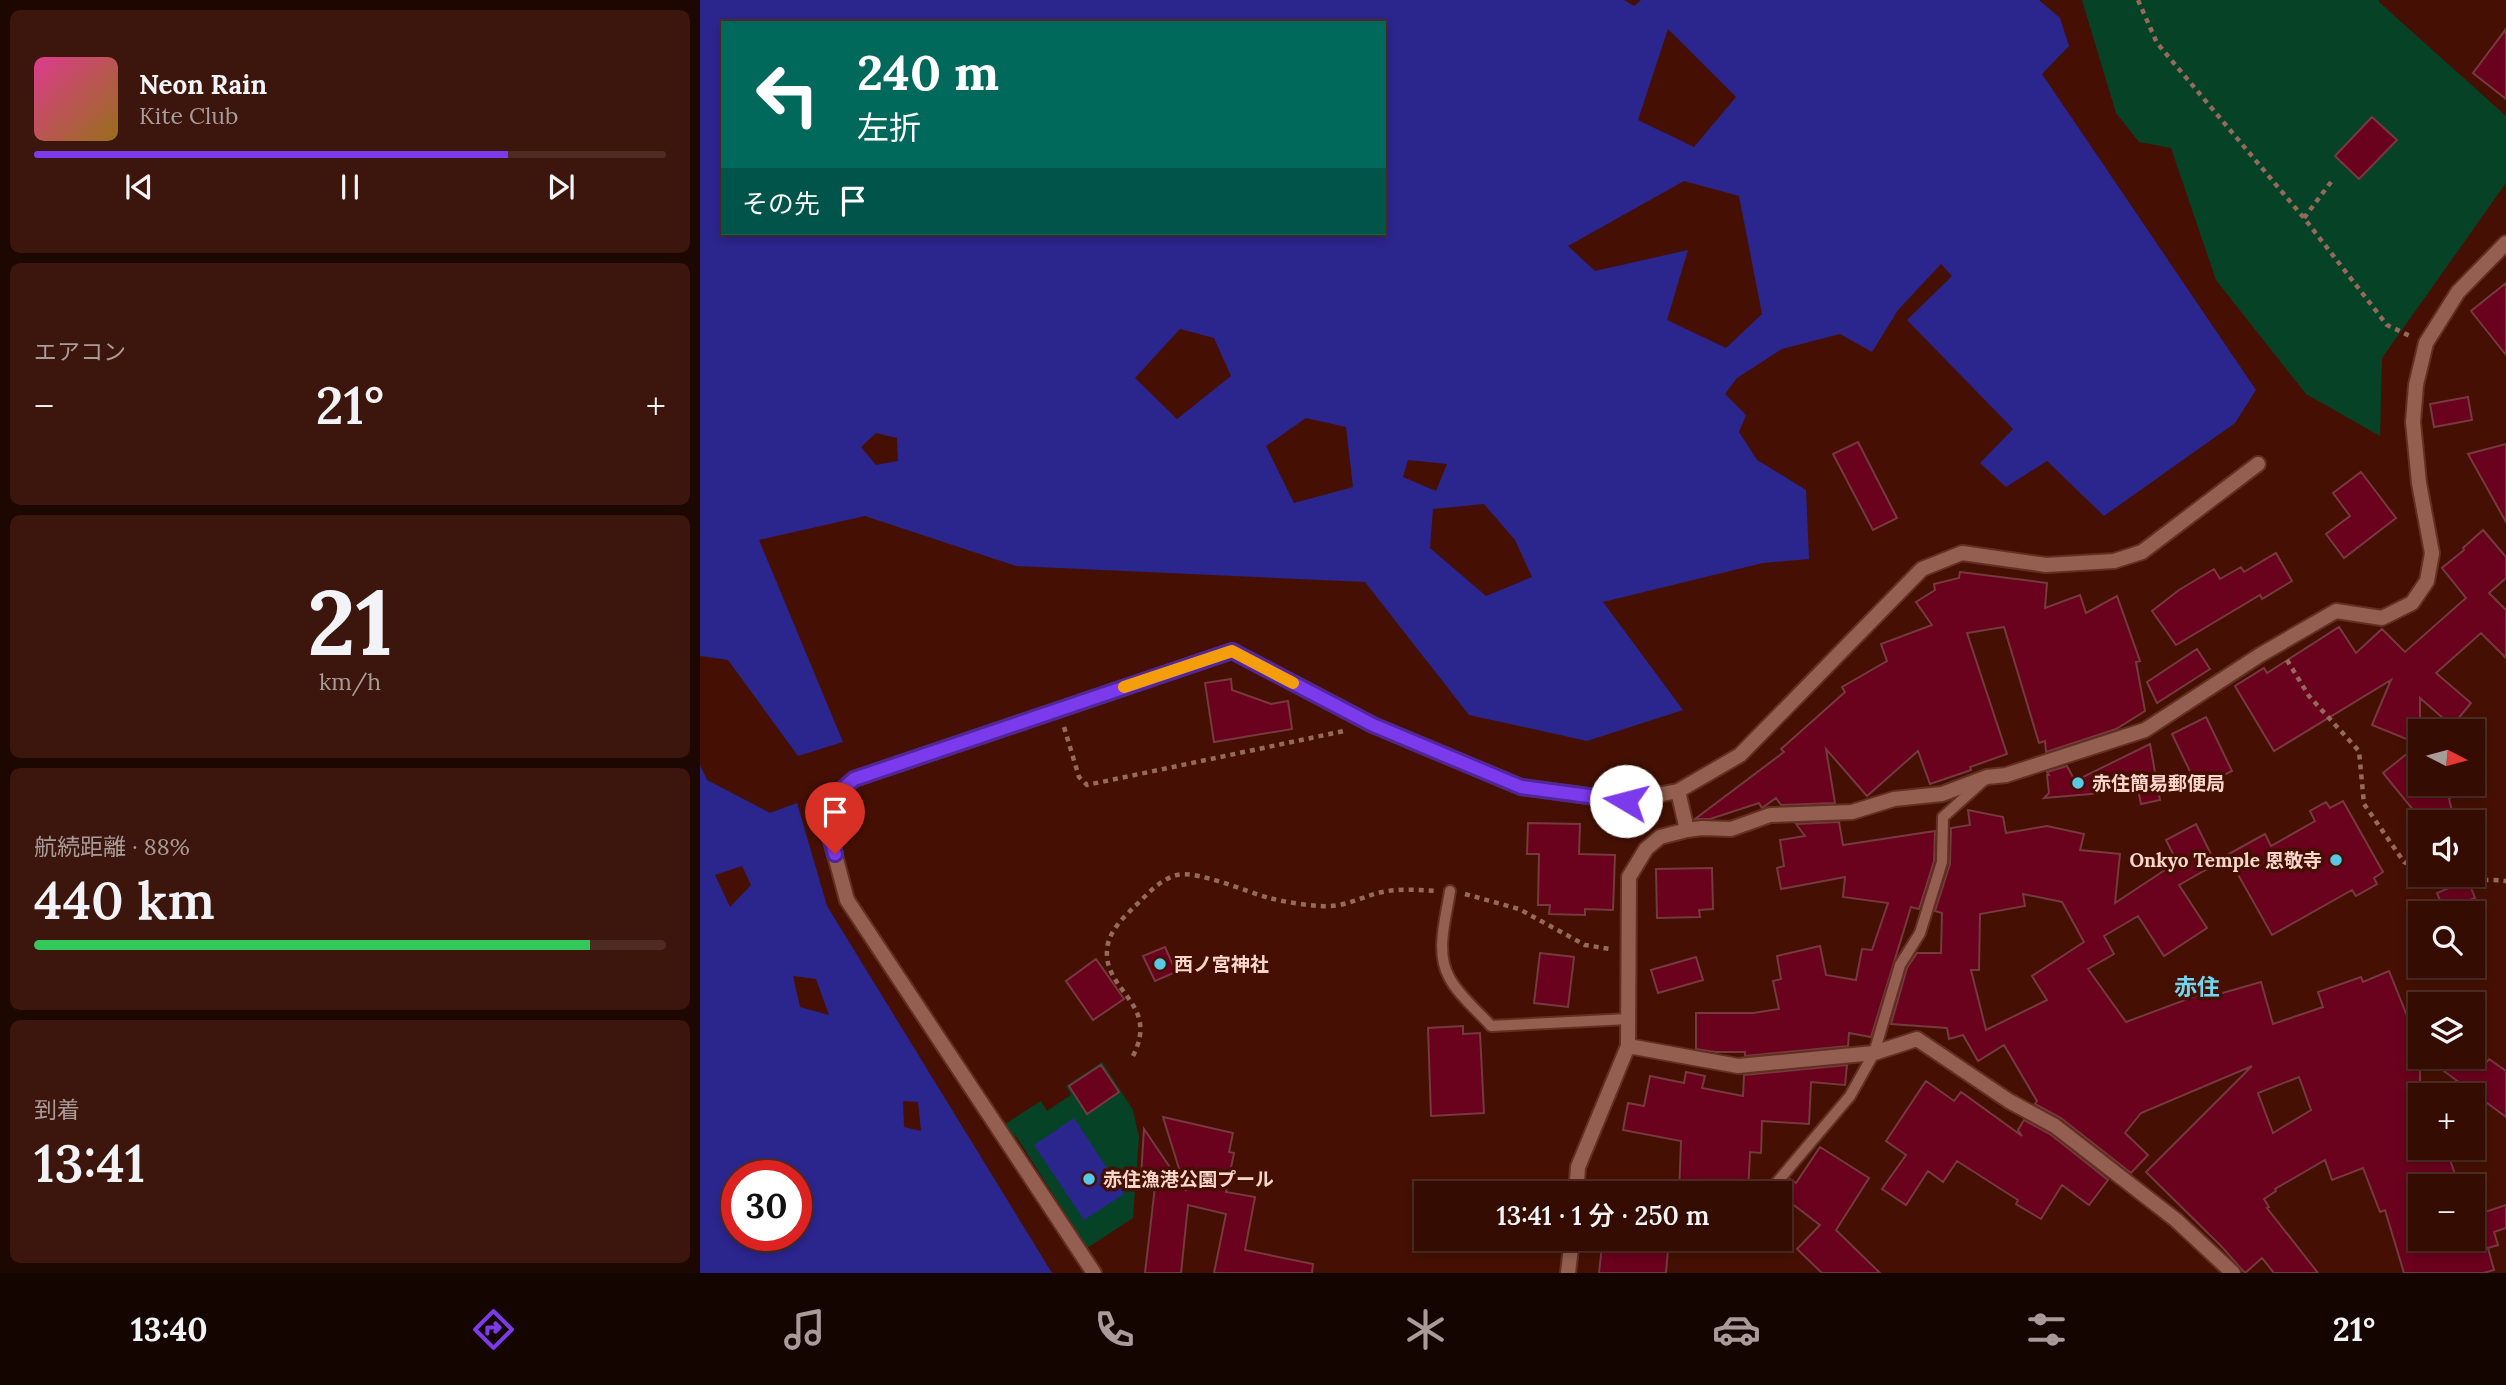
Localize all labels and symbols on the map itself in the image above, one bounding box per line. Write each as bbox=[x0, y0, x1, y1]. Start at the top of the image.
north arrow bbox=[2408, 719, 2485, 796]
position arrow bbox=[1589, 764, 1663, 838]
place label: 赤住簡易郵便局 bbox=[2092, 771, 2225, 795]
marker: 赤住簡易郵便局 bbox=[2070, 775, 2086, 791]
pin bbox=[805, 782, 865, 854]
place label: Onkyo Temple 恩敬寺 bbox=[2129, 848, 2322, 872]
marker: Onkyo Temple 恩敬寺 bbox=[2328, 852, 2344, 868]
place label: 西ノ宮神社 bbox=[1174, 952, 1269, 976]
marker: 西ノ宮神社 bbox=[1152, 956, 1168, 972]
district label: 赤住 bbox=[2174, 972, 2220, 1001]
speed limit sign: 30 bbox=[721, 1160, 812, 1251]
place label: 赤住漁港公園プール bbox=[1103, 1167, 1274, 1191]
marker: 赤住漁港公園プール bbox=[1081, 1171, 1097, 1187]

